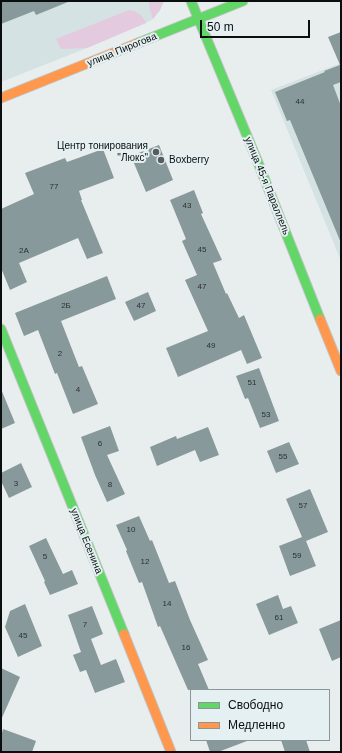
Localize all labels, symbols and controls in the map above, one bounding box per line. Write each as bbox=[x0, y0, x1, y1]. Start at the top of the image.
scale bar bbox=[202, 12, 312, 38]
text: 50 m bbox=[207, 20, 234, 34]
street label: улица Пирогова bbox=[85, 31, 159, 69]
house number: 44 bbox=[296, 97, 304, 107]
street label: улица 45-я Параллель bbox=[242, 135, 292, 237]
place label: Центр тонирования "Люкс" bbox=[57, 140, 148, 164]
marker: Центр тонирования "Люкс" bbox=[151, 147, 161, 157]
place label: Boxberry bbox=[169, 154, 209, 166]
marker: Boxberry bbox=[156, 155, 166, 165]
house number: 77 bbox=[50, 182, 58, 192]
house number: 43 bbox=[183, 201, 191, 211]
house number: 45 bbox=[198, 245, 206, 255]
house number: 2А bbox=[19, 246, 29, 256]
house number: 47 bbox=[198, 282, 206, 292]
house number: 2Б bbox=[61, 301, 71, 311]
house number: 47 bbox=[137, 301, 145, 311]
house number: 49 bbox=[207, 341, 215, 351]
house number: 2 bbox=[58, 349, 62, 359]
house number: 51 bbox=[248, 378, 256, 388]
house number: 4 bbox=[76, 385, 80, 395]
house number: 53 bbox=[262, 410, 270, 420]
house number: 6 bbox=[98, 439, 102, 449]
house number: 55 bbox=[279, 452, 287, 462]
house number: 3 bbox=[14, 479, 18, 489]
house number: 8 bbox=[108, 480, 112, 490]
house number: 57 bbox=[299, 501, 307, 511]
street label: улица Есенина bbox=[67, 506, 105, 576]
house number: 10 bbox=[127, 525, 135, 535]
house number: 59 bbox=[293, 551, 301, 561]
house number: 5 bbox=[43, 552, 47, 562]
house number: 12 bbox=[141, 557, 149, 567]
house number: 14 bbox=[163, 599, 171, 609]
house number: 61 bbox=[275, 613, 283, 623]
house number: 7 bbox=[83, 620, 87, 630]
house number: 45 bbox=[19, 631, 27, 641]
house number: 16 bbox=[182, 643, 190, 653]
legend bbox=[190, 689, 330, 741]
text: Свободно bbox=[228, 698, 283, 712]
text: Медленно bbox=[228, 718, 285, 732]

